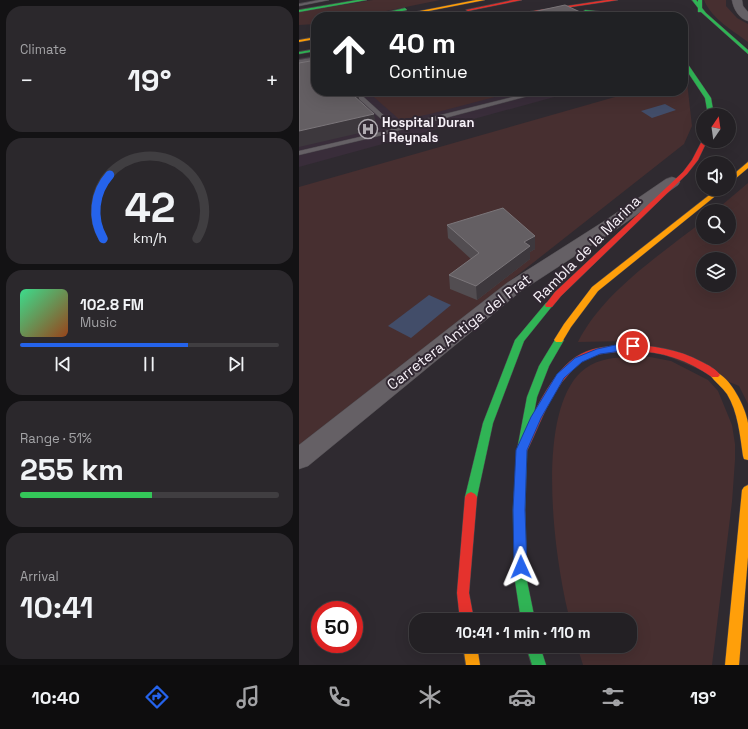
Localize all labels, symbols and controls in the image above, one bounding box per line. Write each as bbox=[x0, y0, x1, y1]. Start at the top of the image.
text: 40 m bbox=[389, 25, 456, 61]
icon: ahead bbox=[323, 28, 375, 80]
text: Climate bbox=[20, 41, 66, 58]
text: Continue bbox=[389, 60, 468, 83]
text: 19° bbox=[128, 61, 171, 100]
text: − bbox=[20, 66, 34, 94]
text: + bbox=[265, 66, 279, 94]
north arrow bbox=[696, 108, 736, 148]
map controls bbox=[696, 108, 736, 292]
place label: Hospital Duran i Reynals bbox=[382, 114, 474, 146]
hospital icon: Hospital Duran i Reynals bbox=[357, 118, 379, 140]
button: sound bbox=[696, 156, 736, 196]
text: 42 bbox=[124, 180, 175, 233]
street label: Rambla de la Marina bbox=[529, 191, 645, 306]
button: search bbox=[696, 204, 736, 244]
text: km/h bbox=[132, 228, 167, 246]
button: layers bbox=[696, 252, 736, 292]
street label: Carretera Antiga del Prat bbox=[383, 269, 535, 394]
text: 102.8 FM bbox=[80, 295, 144, 314]
text: Music bbox=[80, 314, 117, 331]
pin bbox=[616, 329, 650, 363]
icon: arrive bbox=[622, 335, 644, 357]
icon: previous bbox=[52, 353, 74, 375]
icon: pause bbox=[138, 353, 160, 375]
icon: next bbox=[225, 353, 247, 375]
text: Range · 51% bbox=[20, 430, 92, 447]
text: 255 km bbox=[20, 450, 124, 489]
position arrow bbox=[500, 546, 542, 588]
text: Arrival bbox=[20, 568, 59, 585]
text: 10:41 bbox=[20, 588, 93, 627]
speed limit sign: 50 bbox=[311, 601, 363, 653]
text: 10:41 · 1 min · 110 m bbox=[455, 623, 591, 642]
icon: directions bbox=[143, 683, 171, 711]
icon: music bbox=[234, 683, 262, 711]
icon: phone bbox=[325, 683, 353, 711]
icon: climate bbox=[416, 683, 444, 711]
icon: car bbox=[508, 683, 536, 711]
icon: filters bbox=[599, 683, 627, 711]
text: 10:40 bbox=[32, 686, 80, 709]
text: 19° bbox=[690, 686, 716, 709]

